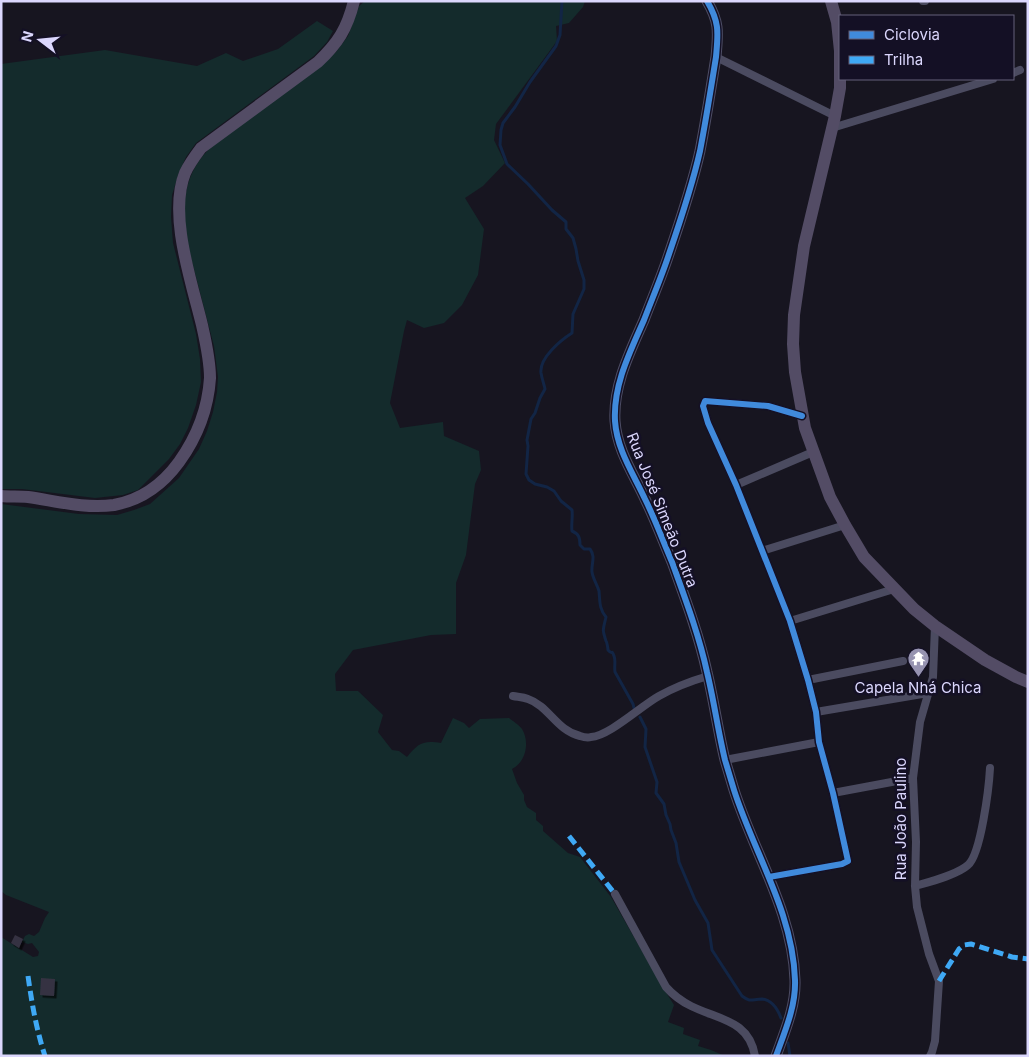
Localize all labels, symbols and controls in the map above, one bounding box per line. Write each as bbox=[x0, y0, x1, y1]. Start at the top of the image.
north arrow bbox=[15, 15, 65, 65]
legend bbox=[839, 15, 1014, 80]
text: Ciclovia bbox=[884, 25, 940, 44]
text: N bbox=[17, 29, 37, 44]
text: Trilha bbox=[884, 50, 923, 69]
street label: Rua José Simeão Dutra bbox=[623, 430, 702, 590]
temple icon: Capela Nhá Chica bbox=[906, 647, 930, 678]
place label: Capela Nhá Chica bbox=[855, 678, 982, 697]
street label: Rua João Paulino bbox=[891, 758, 910, 880]

